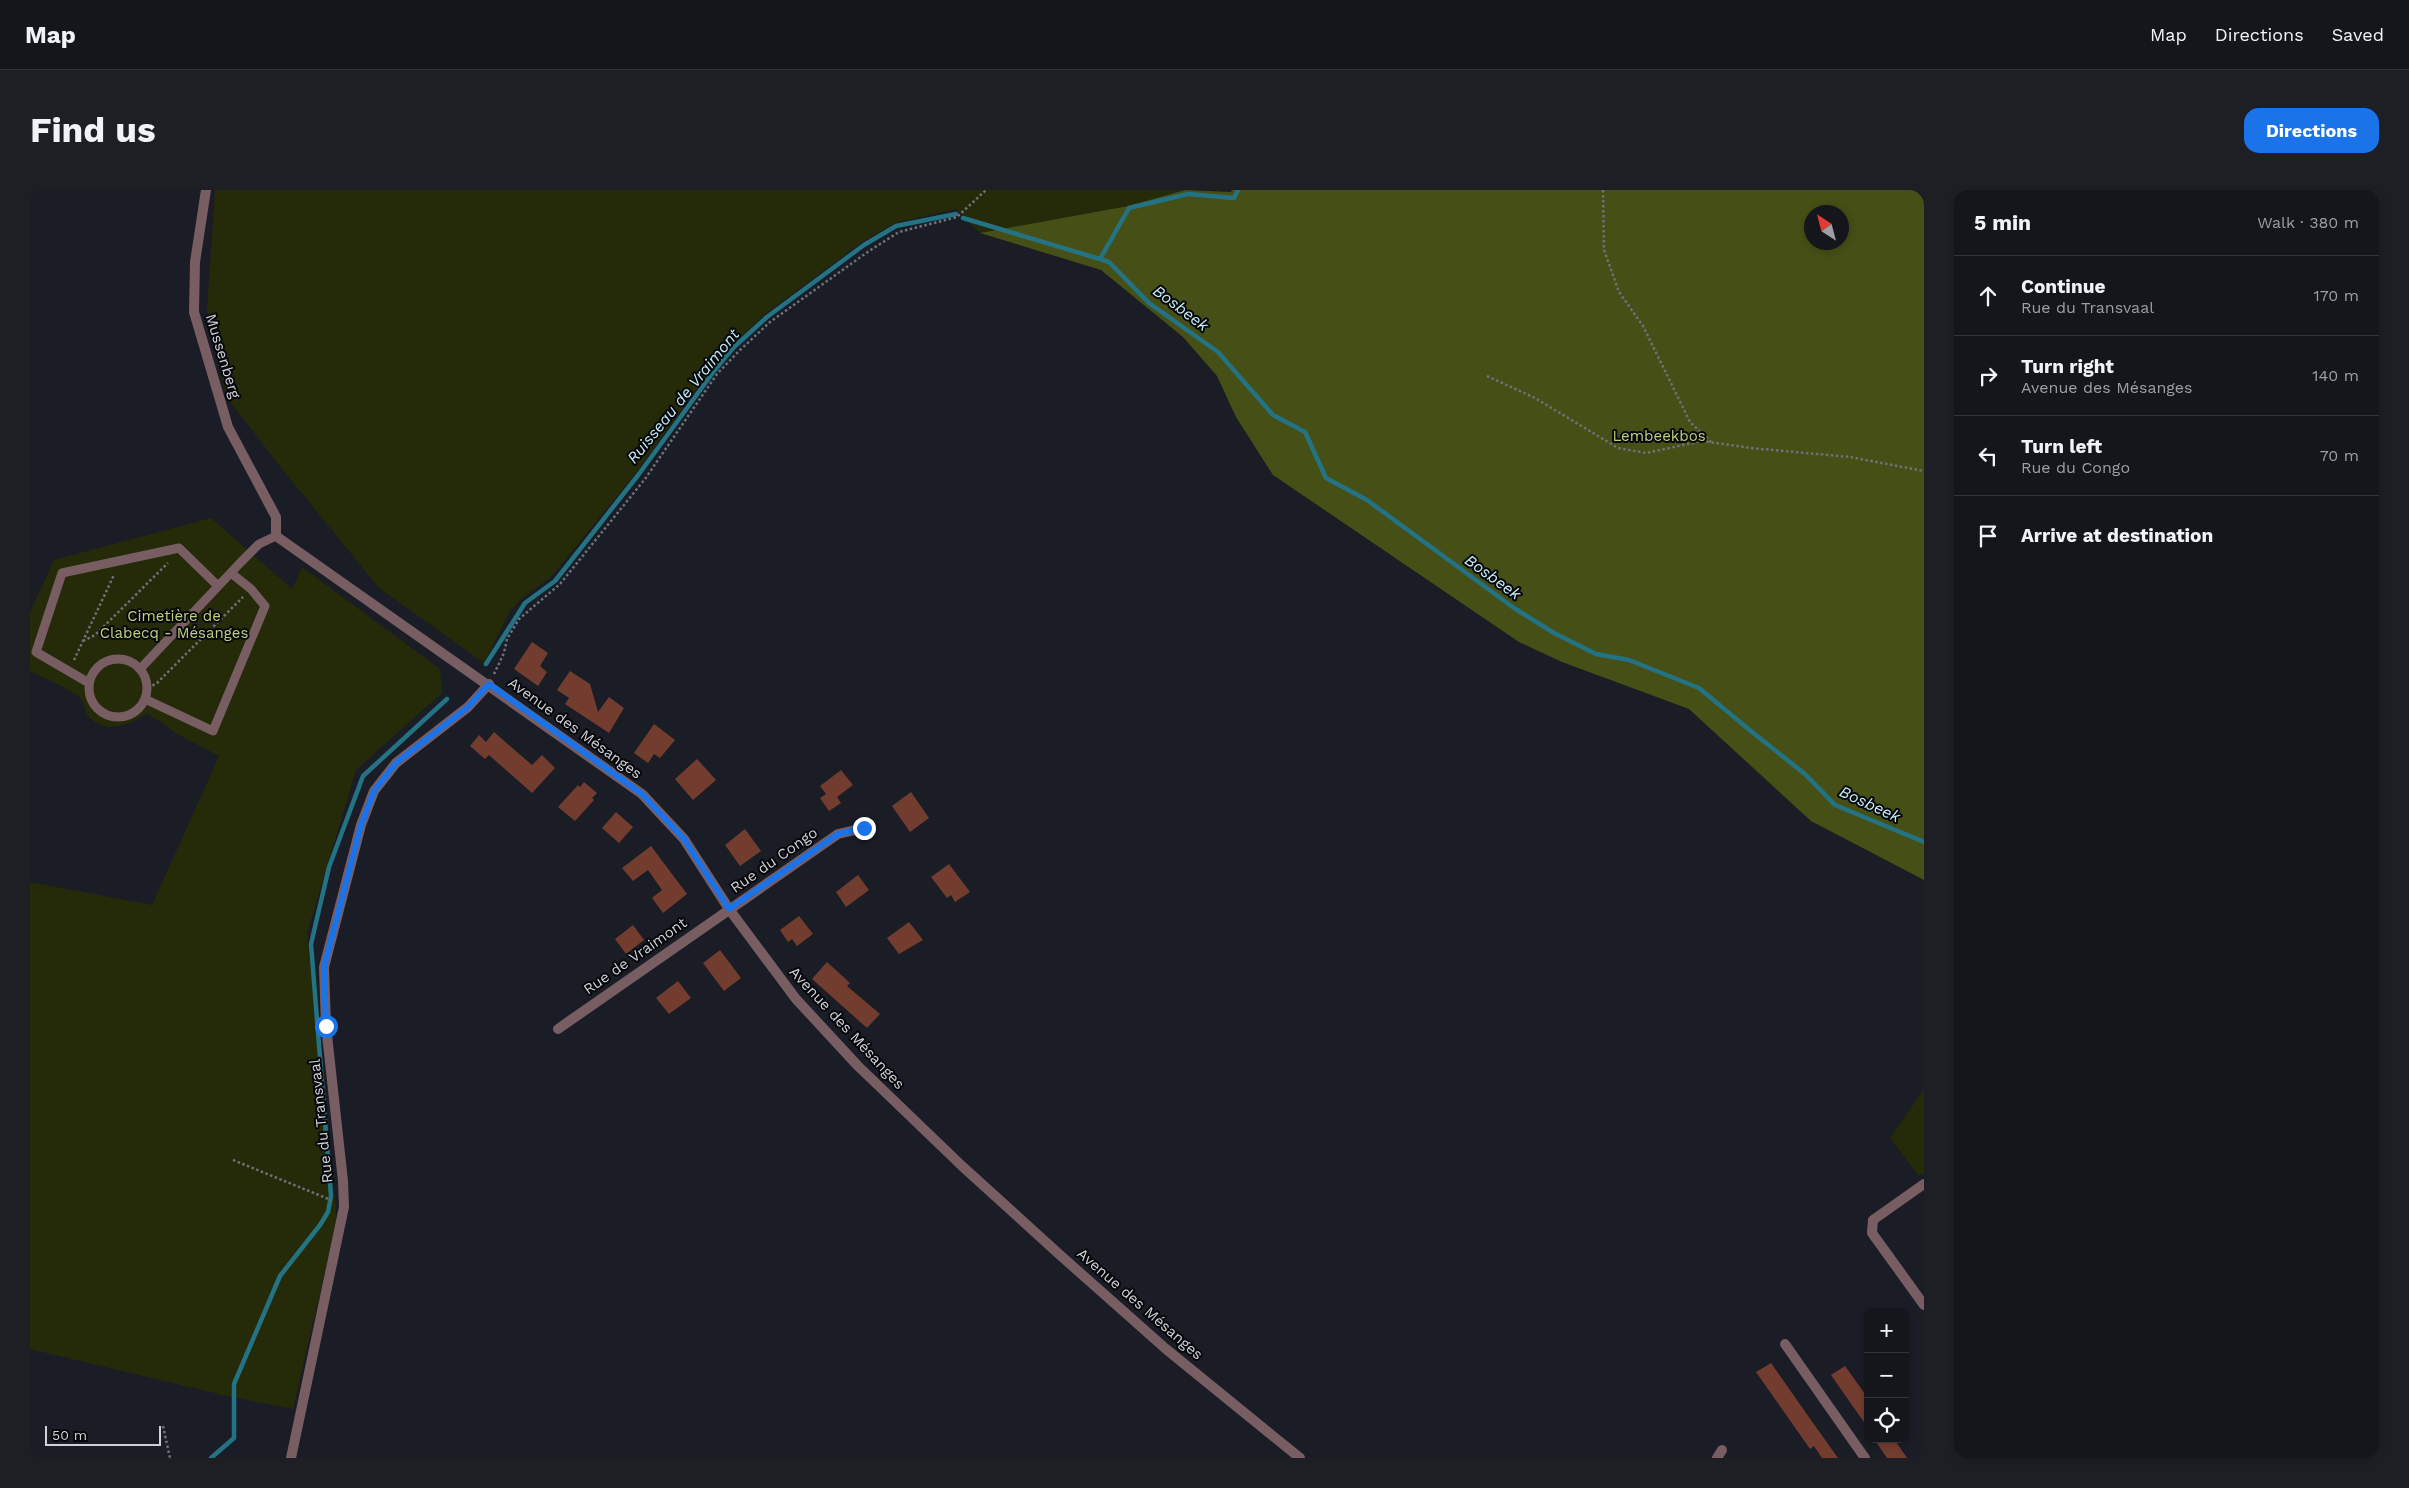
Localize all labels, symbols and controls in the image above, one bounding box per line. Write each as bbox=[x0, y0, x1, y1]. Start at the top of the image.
text: Map bbox=[25, 21, 76, 49]
text: Map bbox=[2150, 24, 2187, 45]
text: Directions bbox=[2215, 24, 2304, 45]
text: Saved bbox=[2332, 24, 2384, 45]
button: Directions bbox=[2244, 108, 2379, 153]
text: Find us bbox=[30, 109, 156, 151]
north arrow bbox=[1804, 205, 1849, 250]
text: 5 min bbox=[1974, 210, 2031, 235]
text: Walk · 380 m bbox=[2257, 213, 2359, 232]
text: Continue bbox=[2021, 275, 2105, 298]
water label: Bosbeek bbox=[1149, 281, 1214, 336]
icon: ahead bbox=[1974, 282, 2002, 310]
text: 170 m bbox=[2313, 286, 2359, 305]
text: Rue du Transvaal bbox=[2021, 298, 2154, 317]
street label: Mussenberg bbox=[202, 312, 244, 400]
water label: Ruisseau de Vraimont bbox=[623, 325, 743, 467]
text: Turn right bbox=[2021, 355, 2114, 378]
icon: right bbox=[1974, 362, 2002, 390]
text: 140 m bbox=[2312, 366, 2359, 385]
text: Avenue des Mésanges bbox=[2021, 378, 2193, 397]
park label: Lembeekbos bbox=[1612, 427, 1706, 445]
text: Turn left bbox=[2021, 435, 2102, 458]
icon: left bbox=[1974, 442, 2002, 470]
text: 70 m bbox=[2320, 446, 2359, 465]
text: Rue du Congo bbox=[2021, 458, 2130, 477]
icon: arrive bbox=[1974, 522, 2002, 550]
text: Arrive at destination bbox=[2021, 524, 2213, 547]
water label: Bosbeek bbox=[1461, 550, 1526, 604]
park label: Cimetière de Clabecq - Mésanges bbox=[100, 607, 248, 642]
street label: Avenue des Mésanges bbox=[505, 673, 645, 783]
water label: Bosbeek bbox=[1837, 782, 1905, 827]
route end bbox=[853, 817, 876, 840]
street label: Rue du Congo bbox=[727, 823, 821, 897]
street label: Rue de Vraimont bbox=[580, 913, 691, 998]
street label: Avenue des Mésanges bbox=[786, 963, 908, 1093]
route start bbox=[315, 1015, 338, 1038]
street label: Rue du Transvaal bbox=[305, 1058, 336, 1184]
street label: Avenue des Mésanges bbox=[1073, 1244, 1207, 1364]
map controls bbox=[1864, 1308, 1909, 1443]
button: + bbox=[1864, 1308, 1909, 1353]
button: − bbox=[1864, 1353, 1909, 1398]
button: locate bbox=[1864, 1398, 1909, 1443]
scale bar bbox=[45, 1423, 161, 1446]
text: 50 m bbox=[52, 1427, 87, 1443]

